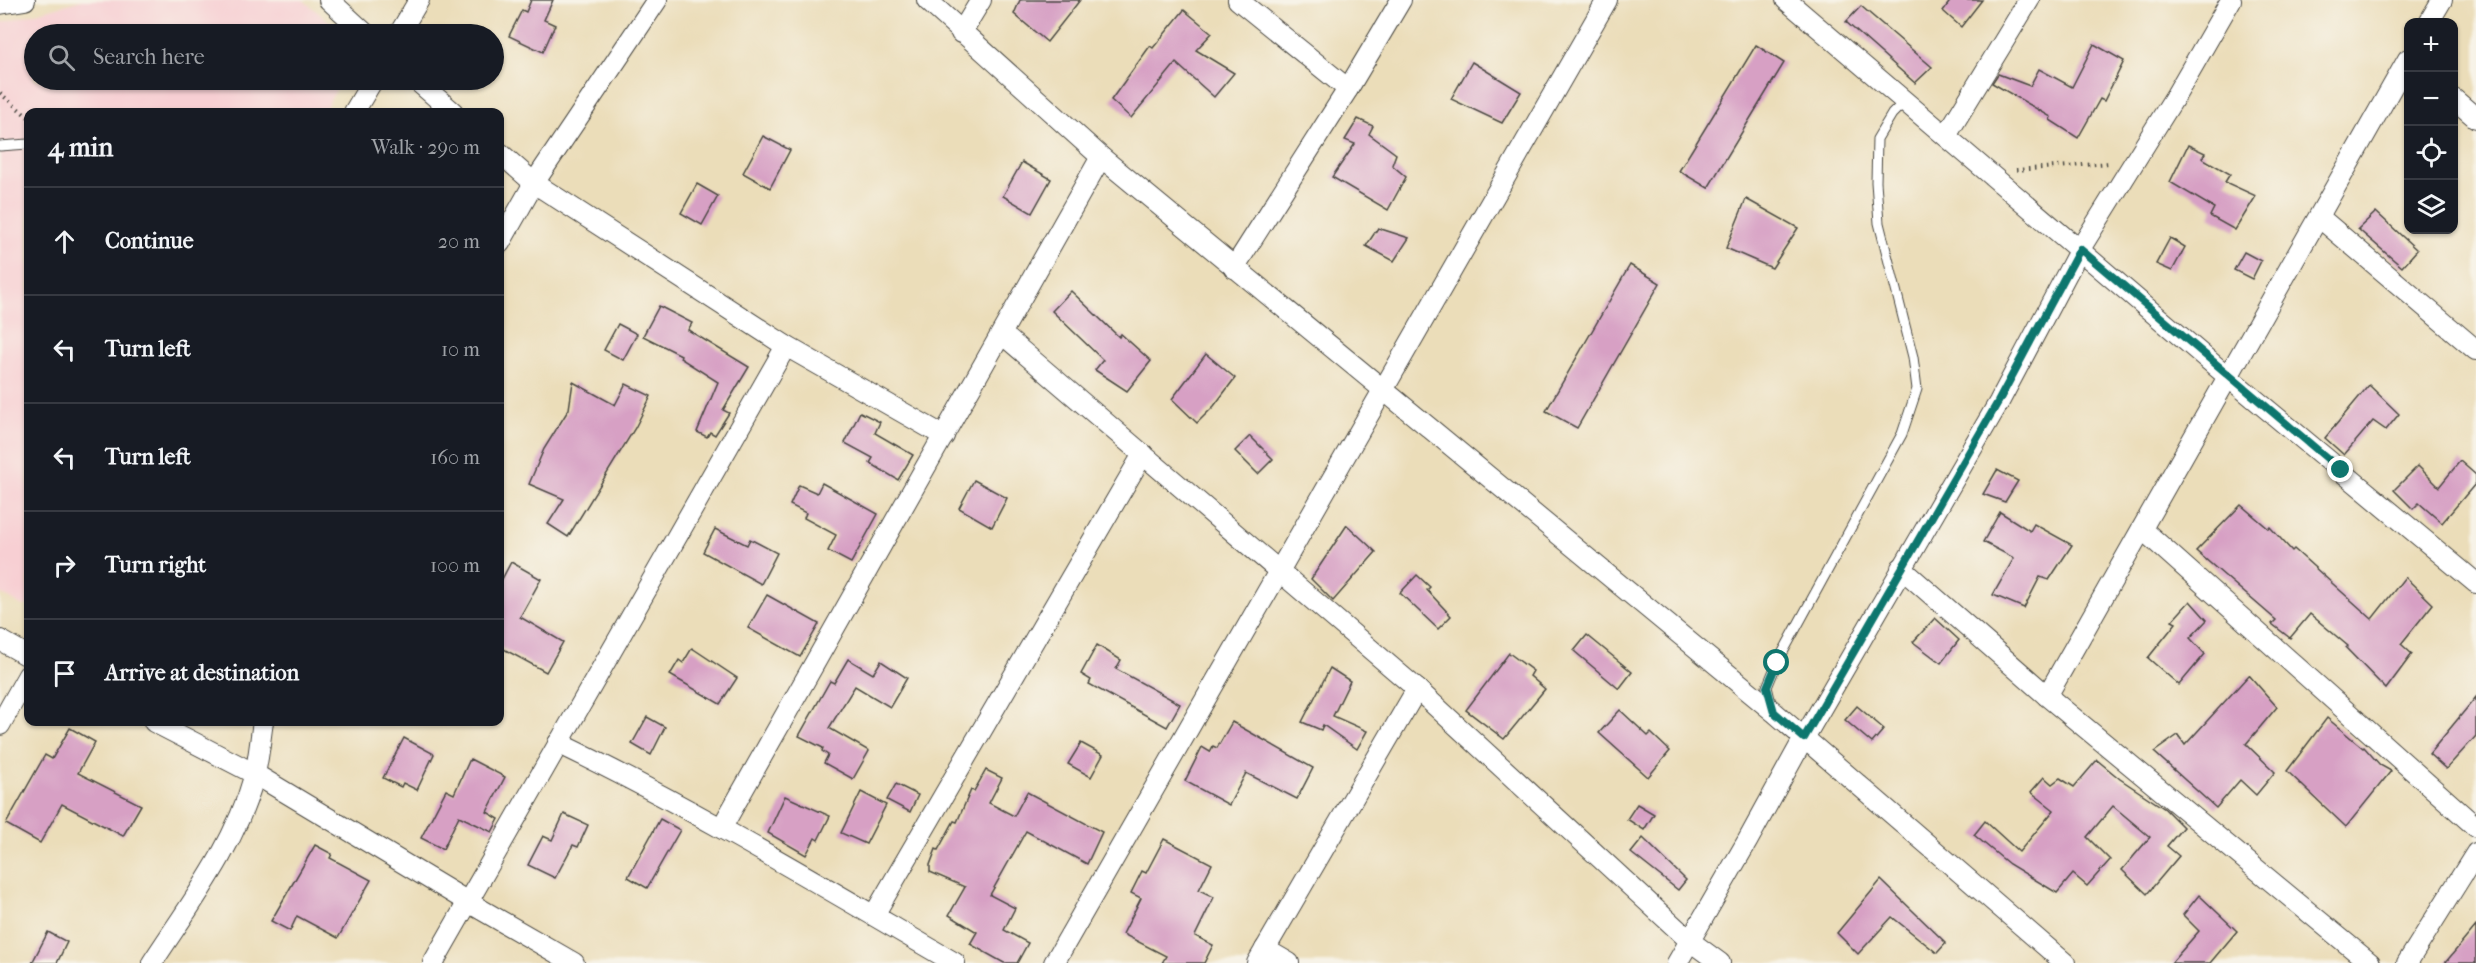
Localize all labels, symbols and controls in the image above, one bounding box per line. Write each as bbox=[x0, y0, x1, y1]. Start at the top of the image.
map controls bbox=[2404, 18, 2458, 234]
button: + bbox=[2404, 18, 2458, 72]
search box bbox=[24, 24, 504, 90]
icon: search bbox=[45, 41, 78, 74]
text: Search here bbox=[93, 44, 205, 70]
button: − bbox=[2404, 72, 2458, 126]
button: locate bbox=[2404, 126, 2458, 180]
text: 4 min bbox=[48, 132, 113, 163]
text: Walk · 290 m bbox=[371, 136, 480, 159]
button: layers bbox=[2404, 180, 2458, 234]
icon: ahead bbox=[48, 225, 81, 258]
text: Continue bbox=[105, 228, 194, 254]
text: 20 m bbox=[438, 230, 480, 253]
icon: left bbox=[48, 333, 81, 366]
text: Turn left bbox=[105, 336, 191, 362]
text: 10 m bbox=[441, 338, 480, 361]
icon: left bbox=[48, 441, 81, 474]
text: Turn left bbox=[105, 444, 191, 470]
text: 160 m bbox=[430, 446, 480, 469]
route end bbox=[2327, 456, 2353, 482]
icon: right bbox=[48, 549, 81, 582]
text: Turn right bbox=[105, 552, 206, 578]
text: 100 m bbox=[430, 554, 480, 577]
route start bbox=[1763, 649, 1789, 675]
icon: arrive bbox=[48, 657, 81, 690]
text: Arrive at destination bbox=[105, 660, 299, 686]

